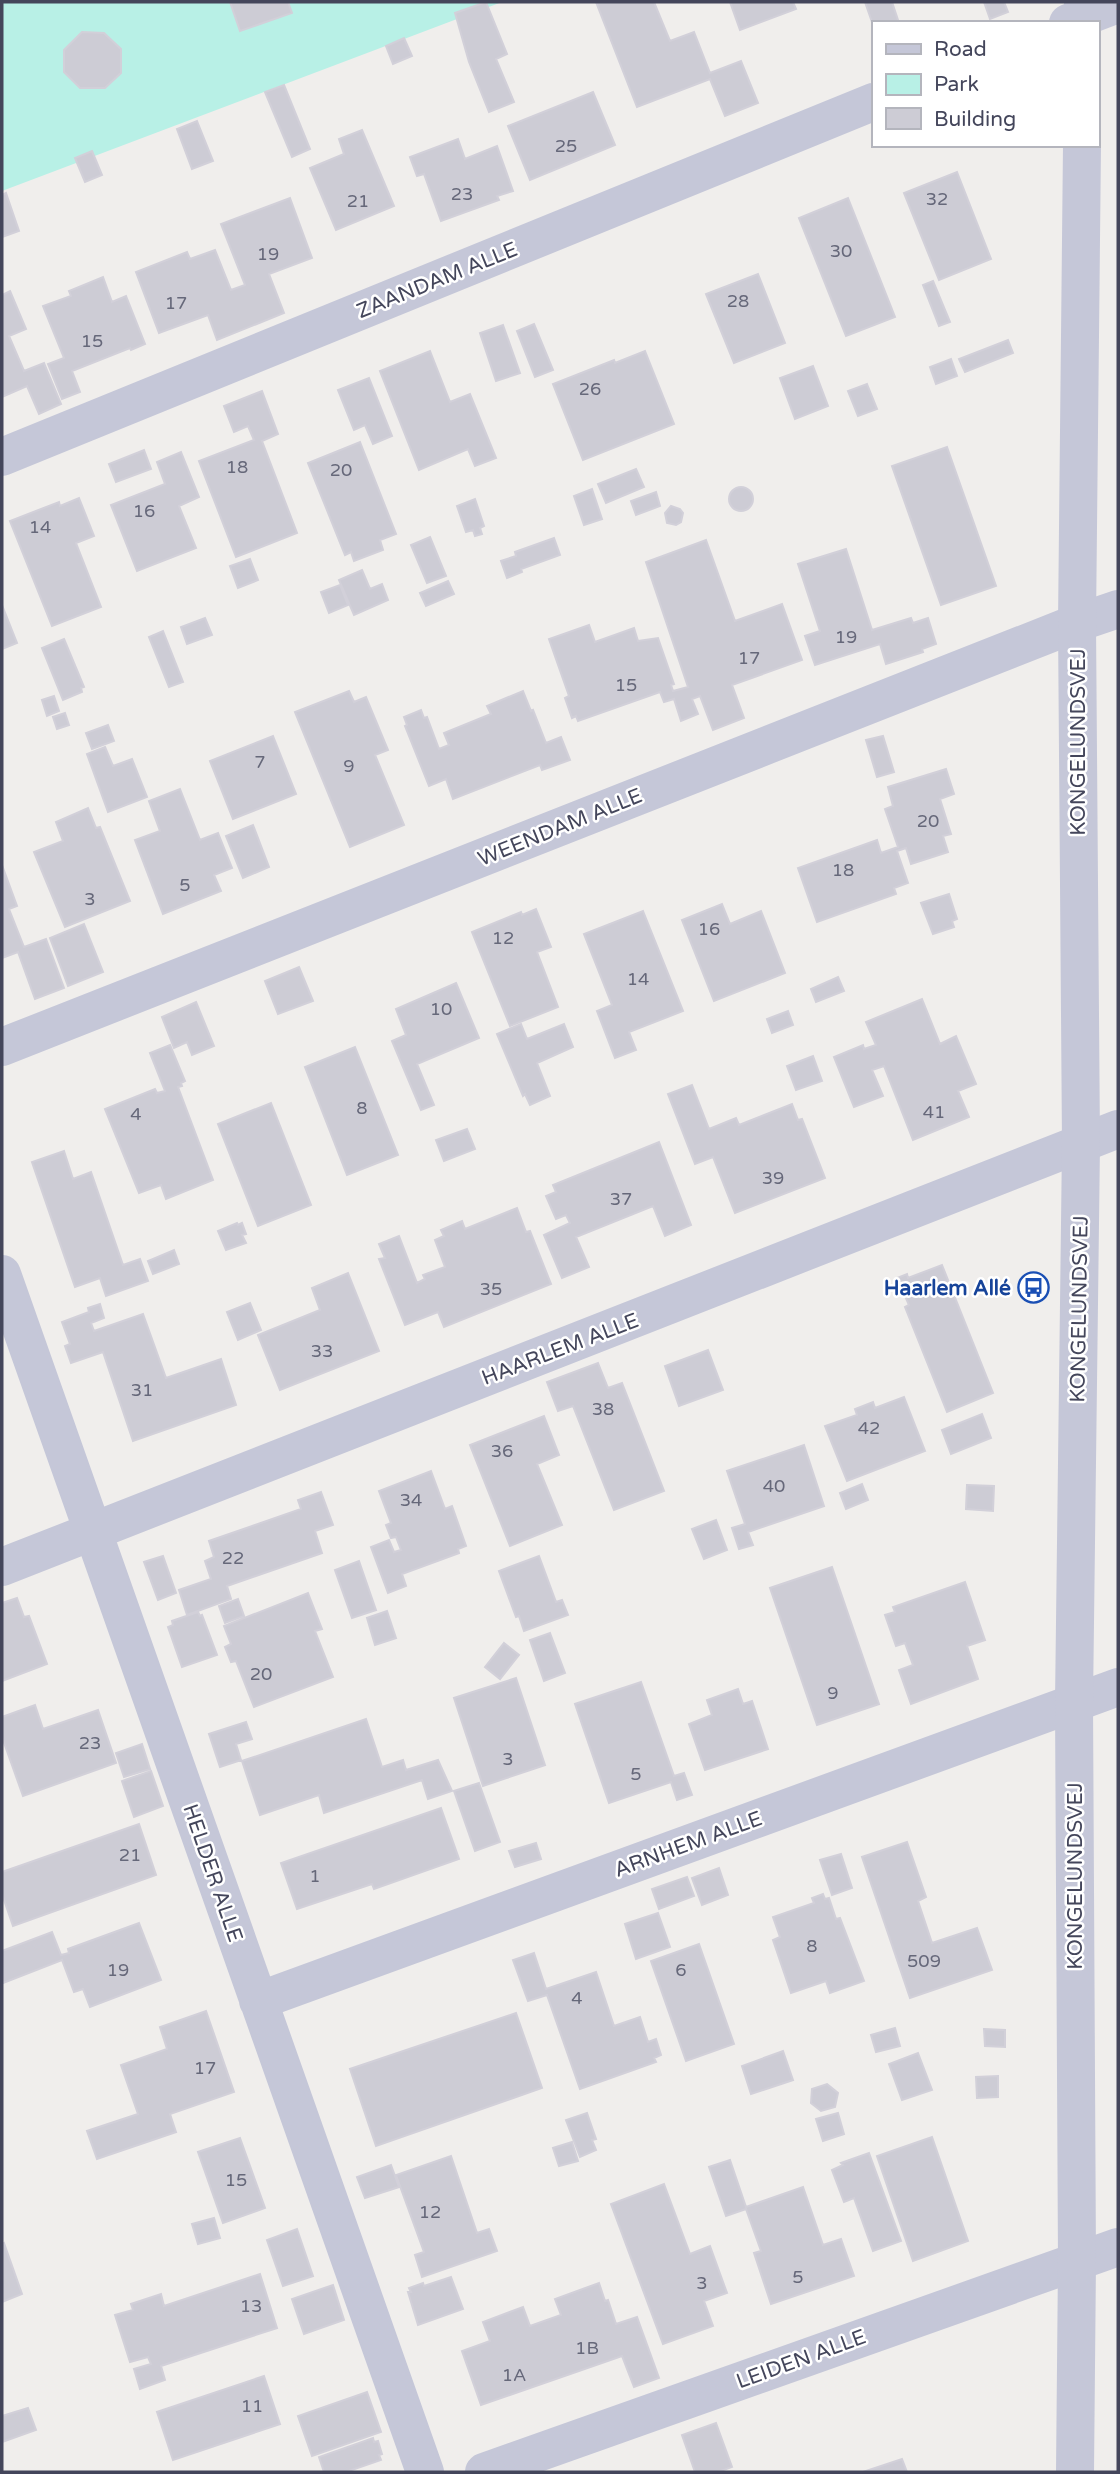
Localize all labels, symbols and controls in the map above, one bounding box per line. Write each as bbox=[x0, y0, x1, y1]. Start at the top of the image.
legend bbox=[872, 21, 1099, 147]
text: Road bbox=[934, 37, 987, 62]
text: Park bbox=[934, 72, 979, 97]
text: Building bbox=[934, 107, 1016, 132]
house number: 25 bbox=[555, 135, 577, 157]
house number: 23 bbox=[451, 183, 473, 205]
house number: 32 bbox=[926, 188, 948, 210]
house number: 21 bbox=[347, 190, 369, 212]
street label: ZAANDAM ALLE bbox=[353, 237, 521, 324]
house number: 30 bbox=[830, 240, 852, 262]
house number: 19 bbox=[257, 243, 279, 265]
house number: 28 bbox=[727, 290, 749, 312]
house number: 17 bbox=[165, 292, 187, 314]
house number: 15 bbox=[81, 330, 103, 352]
house number: 26 bbox=[579, 378, 601, 400]
house number: 18 bbox=[226, 456, 248, 478]
house number: 20 bbox=[330, 459, 352, 481]
house number: 16 bbox=[133, 500, 155, 522]
house number: 14 bbox=[29, 516, 51, 538]
house number: 19 bbox=[835, 626, 857, 648]
house number: 17 bbox=[738, 647, 760, 669]
street label: KONGELUNDSVEJ bbox=[1066, 648, 1091, 836]
house number: 15 bbox=[615, 674, 637, 696]
house number: 7 bbox=[254, 751, 266, 773]
house number: 9 bbox=[343, 755, 355, 777]
street label: WEENDAM ALLE bbox=[474, 783, 646, 872]
house number: 20 bbox=[917, 810, 939, 832]
house number: 18 bbox=[832, 859, 854, 881]
house number: 5 bbox=[179, 874, 191, 896]
house number: 3 bbox=[84, 888, 96, 910]
house number: 16 bbox=[698, 918, 720, 940]
house number: 12 bbox=[492, 927, 514, 949]
house number: 14 bbox=[627, 968, 649, 990]
house number: 10 bbox=[430, 998, 452, 1020]
house number: 8 bbox=[356, 1097, 368, 1119]
house number: 41 bbox=[923, 1101, 945, 1123]
house number: 4 bbox=[130, 1103, 142, 1125]
house number: 39 bbox=[762, 1167, 784, 1189]
house number: 37 bbox=[610, 1188, 632, 1210]
street label: KONGELUNDSVEJ bbox=[1065, 1215, 1094, 1403]
bus stop icon: Haarlem Allé bbox=[1017, 1271, 1051, 1305]
place label: Haarlem Allé bbox=[884, 1276, 1011, 1301]
house number: 35 bbox=[480, 1278, 502, 1300]
street label: HAARLEM ALLE bbox=[478, 1308, 642, 1391]
house number: 33 bbox=[311, 1340, 333, 1362]
house number: 31 bbox=[131, 1379, 153, 1401]
house number: 38 bbox=[592, 1398, 614, 1420]
house number: 42 bbox=[858, 1417, 880, 1439]
house number: 36 bbox=[491, 1440, 513, 1462]
house number: 40 bbox=[763, 1475, 785, 1497]
house number: 34 bbox=[400, 1489, 422, 1511]
house number: 22 bbox=[222, 1547, 244, 1569]
house number: 20 bbox=[250, 1663, 272, 1685]
house number: 9 bbox=[827, 1682, 839, 1704]
house number: 23 bbox=[79, 1732, 101, 1754]
house number: 3 bbox=[502, 1748, 514, 1770]
house number: 5 bbox=[630, 1763, 642, 1785]
street label: KONGELUNDSVEJ bbox=[1063, 1782, 1088, 1970]
street label: HELDER ALLE bbox=[177, 1801, 248, 1945]
street label: ARNHEM ALLE bbox=[611, 1806, 766, 1883]
house number: 21 bbox=[119, 1844, 141, 1866]
house number: 1 bbox=[309, 1865, 321, 1887]
house number: 8 bbox=[806, 1935, 818, 1957]
house number: 509 bbox=[907, 1950, 941, 1972]
house number: 19 bbox=[107, 1959, 129, 1981]
house number: 6 bbox=[675, 1959, 687, 1981]
house number: 4 bbox=[571, 1987, 583, 2009]
house number: 17 bbox=[194, 2057, 216, 2079]
house number: 15 bbox=[225, 2169, 247, 2191]
house number: 12 bbox=[419, 2201, 441, 2223]
house number: 5 bbox=[792, 2266, 804, 2288]
house number: 3 bbox=[696, 2272, 708, 2294]
house number: 13 bbox=[240, 2295, 262, 2317]
street label: LEIDEN ALLE bbox=[733, 2324, 869, 2395]
house number: 1B bbox=[575, 2337, 599, 2359]
house number: 1A bbox=[502, 2364, 526, 2386]
house number: 11 bbox=[241, 2395, 263, 2417]

